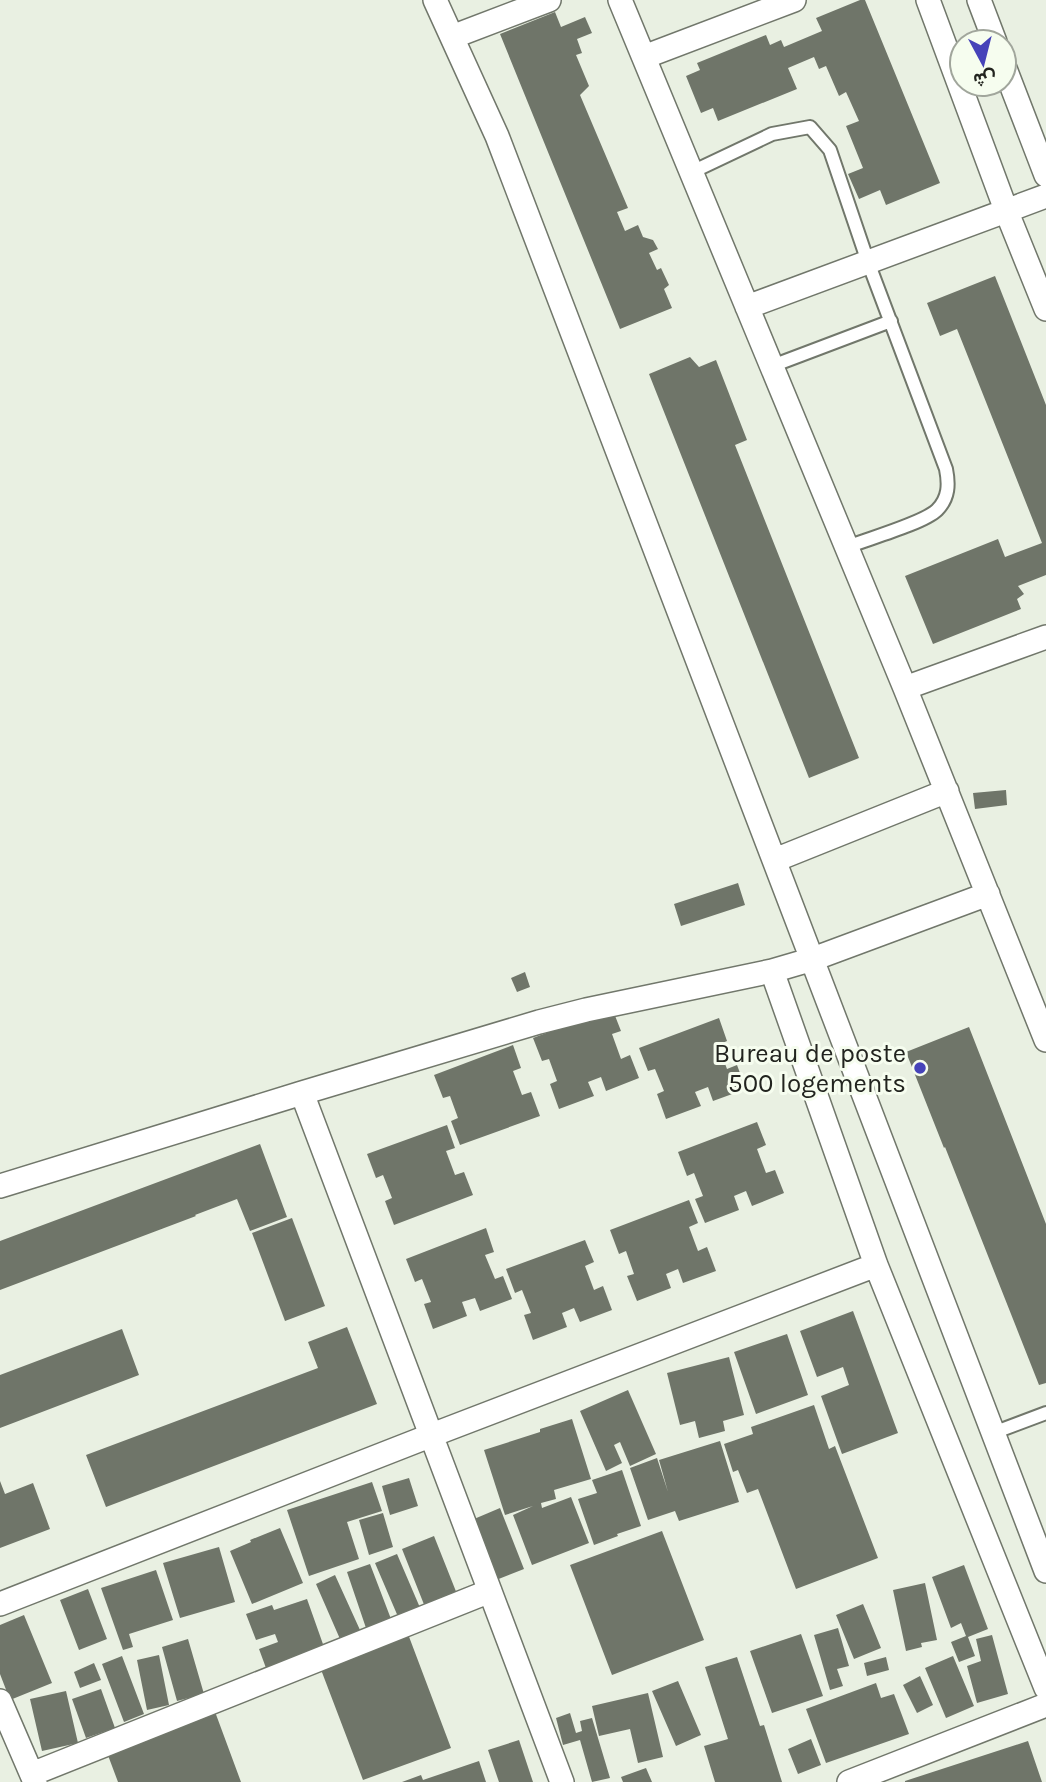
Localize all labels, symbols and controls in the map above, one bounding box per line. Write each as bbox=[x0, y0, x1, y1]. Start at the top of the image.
north arrow bbox=[948, 28, 1018, 98]
text: ش bbox=[972, 67, 998, 91]
place label: Bureau de poste 500 logements bbox=[714, 1038, 906, 1099]
marker: Bureau de poste 500 logements bbox=[912, 1060, 928, 1076]

